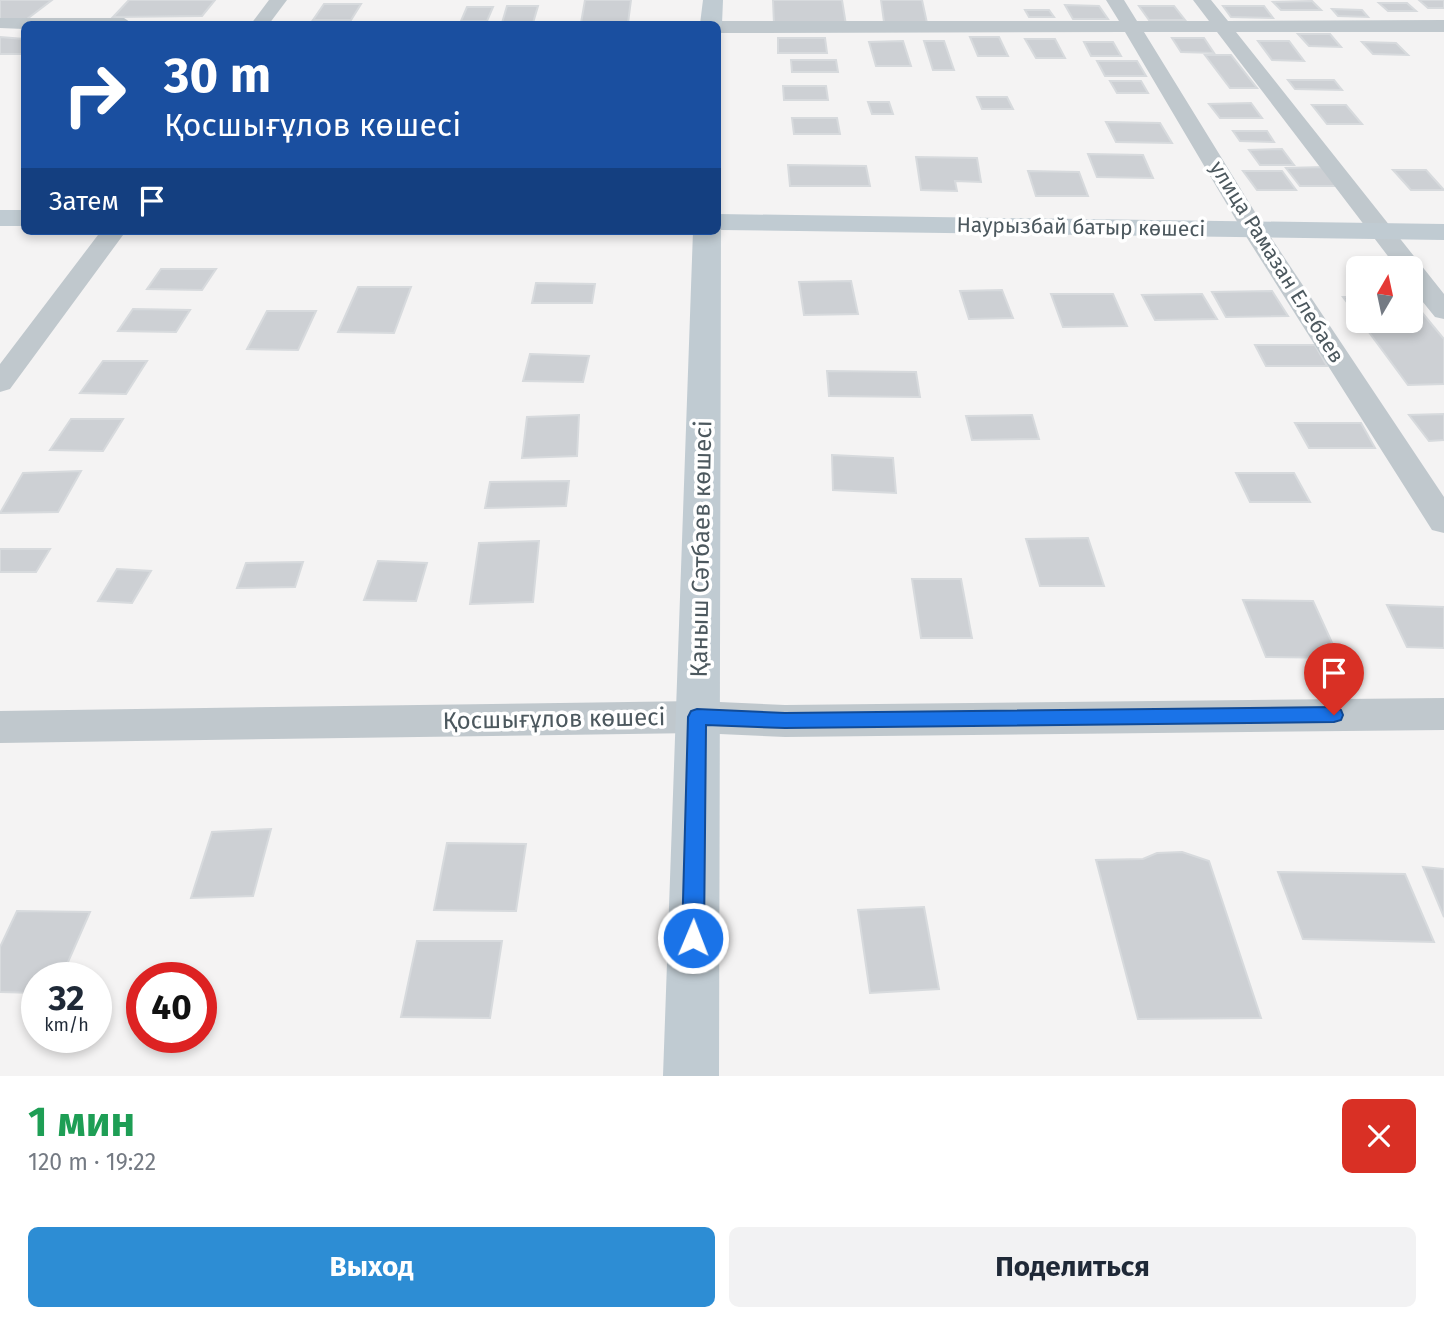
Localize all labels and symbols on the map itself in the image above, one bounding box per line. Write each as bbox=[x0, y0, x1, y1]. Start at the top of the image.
street label: улица Рамазан Елебаев bbox=[1204, 156, 1350, 368]
street label: Наурызбай батыр көшесі bbox=[956, 212, 1206, 242]
north arrow bbox=[1346, 256, 1423, 332]
street label: Қаныш Сәтбаев көшесі bbox=[685, 420, 717, 678]
pin bbox=[1304, 643, 1364, 715]
street label: Қосшығұлов көшесі bbox=[442, 703, 666, 735]
position arrow bbox=[656, 901, 730, 975]
speed limit sign: 40 bbox=[126, 962, 217, 1053]

